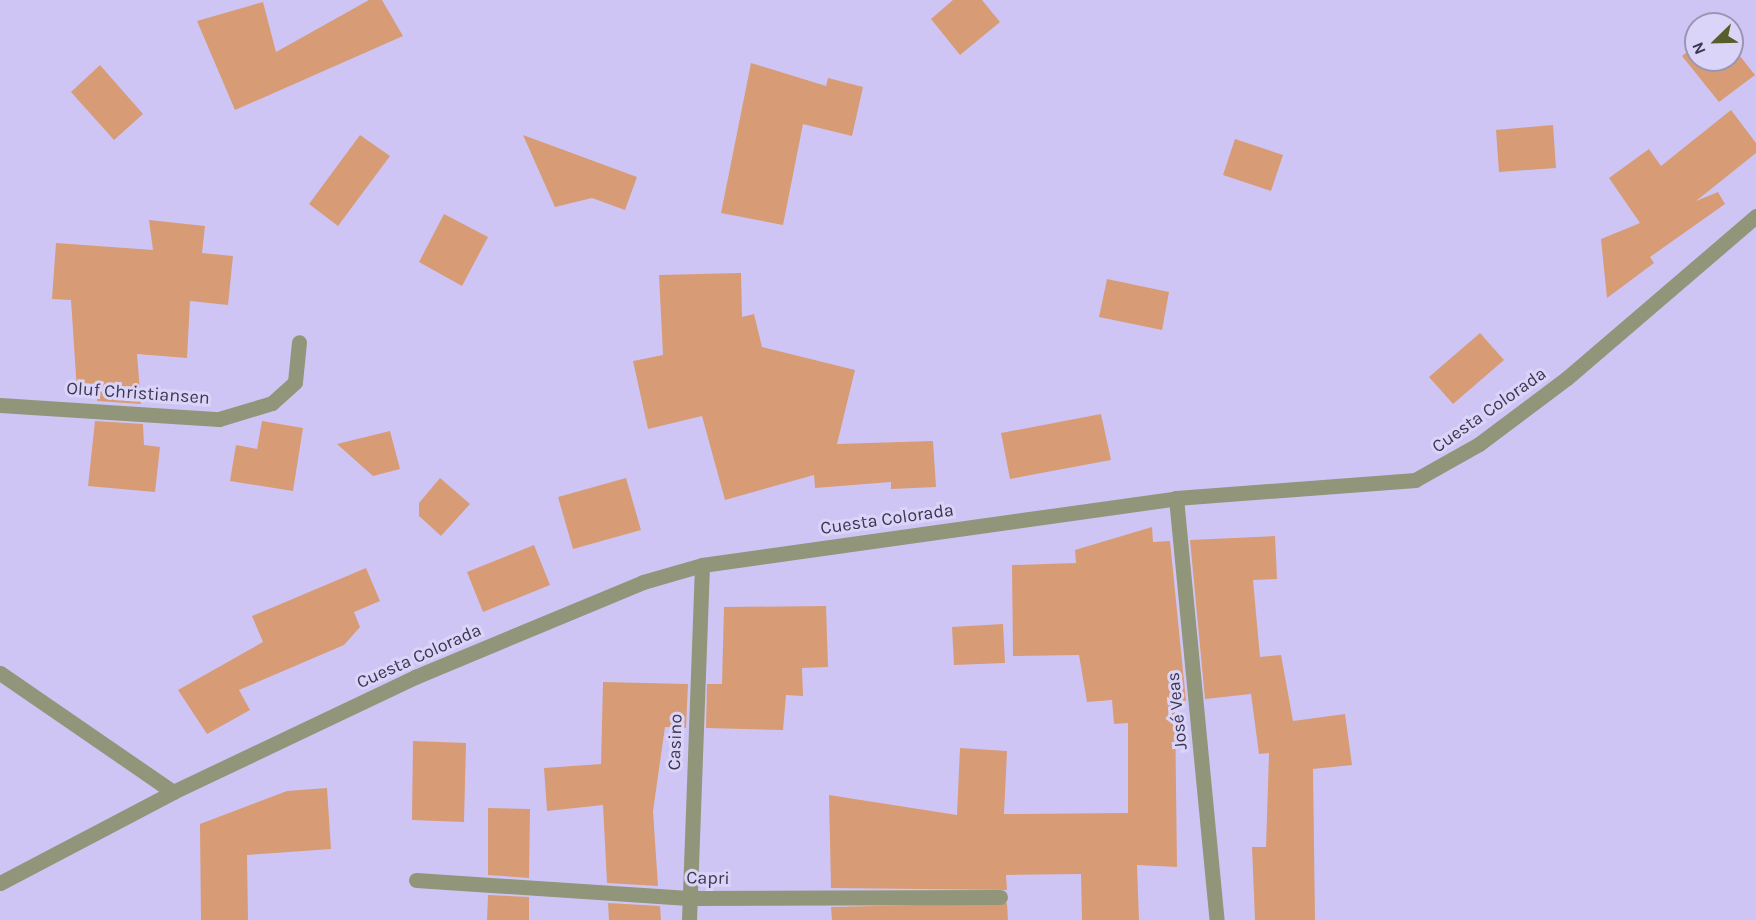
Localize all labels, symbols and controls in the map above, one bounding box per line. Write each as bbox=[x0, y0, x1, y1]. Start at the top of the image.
north arrow bbox=[1684, 12, 1744, 72]
text: N bbox=[1688, 39, 1710, 57]
street label: Cuesta Colorada bbox=[1428, 363, 1550, 457]
street label: Oluf Christiansen bbox=[66, 377, 210, 409]
street label: Cuesta Colorada bbox=[819, 499, 955, 539]
street label: Cuesta Colorada bbox=[353, 619, 485, 693]
street label: José Veas bbox=[1162, 671, 1192, 751]
street label: Casino bbox=[663, 713, 687, 771]
street label: Capri bbox=[686, 867, 730, 889]

